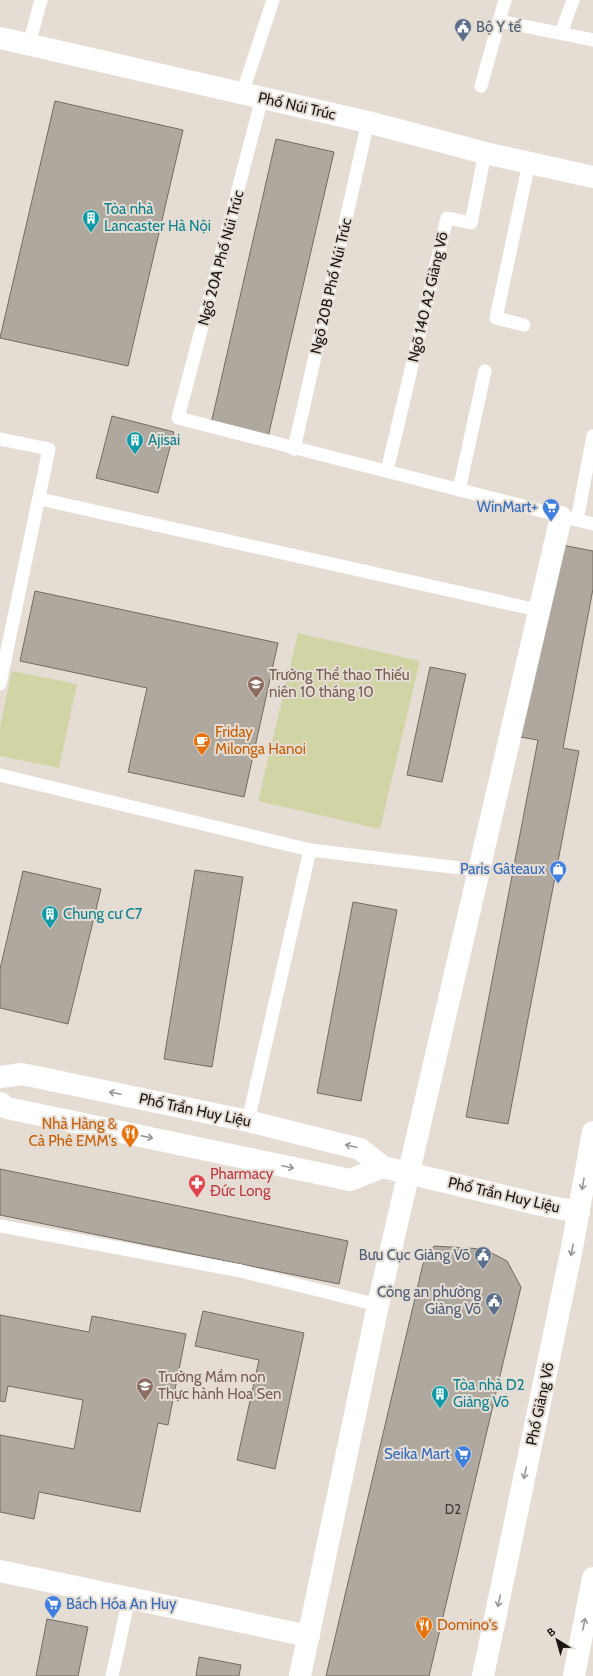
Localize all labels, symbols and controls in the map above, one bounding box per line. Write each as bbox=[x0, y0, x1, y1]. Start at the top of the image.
public building icon: Bộ Y tế bbox=[453, 17, 473, 42]
place label: Bộ Y tế bbox=[476, 18, 521, 36]
street label: Phố Núi Trúc bbox=[256, 88, 338, 124]
street label: Ngõ 20A Phố Núi Trúc bbox=[194, 188, 248, 328]
place label: Tòa nhà Lancaster Hà Nội bbox=[104, 200, 211, 235]
building icon: Tòa nhà Lancaster Hà Nội bbox=[81, 208, 101, 233]
street label: Ngõ 20B Phố Núi Trúc bbox=[307, 216, 355, 356]
street label: Ngõ 140 A2 Giảng Võ bbox=[404, 230, 452, 364]
building icon: Ajisai bbox=[125, 430, 145, 455]
place label: Ajisai bbox=[148, 431, 180, 449]
supermarket icon: WinMart+ bbox=[541, 497, 561, 522]
place label: WinMart+ bbox=[477, 498, 538, 516]
place label: Trường Thể thao Thiếu niên 10 tháng 10 bbox=[269, 666, 410, 701]
school or university icon: Trường Thể thao Thiếu niên 10 tháng 10 bbox=[246, 674, 266, 699]
place label: Friday Milonga Hanoi bbox=[215, 723, 306, 758]
cafe icon: Friday Milonga Hanoi bbox=[192, 731, 212, 756]
shop icon: Paris Gâteaux bbox=[548, 859, 568, 884]
place label: Paris Gâteaux bbox=[460, 860, 545, 878]
building icon: Chung cư C7 bbox=[40, 904, 60, 929]
place label: Chung cư C7 bbox=[63, 905, 143, 923]
one-way arrow bbox=[108, 1089, 121, 1097]
street label: Phố Trần Huy Liệu bbox=[137, 1089, 253, 1131]
place label: Nhà Hàng & Cà Phê EMM's bbox=[28, 1115, 117, 1150]
restaurant icon: Nhà Hàng & Cà Phê EMM's bbox=[120, 1123, 140, 1148]
one-way arrow bbox=[140, 1134, 153, 1142]
one-way arrow bbox=[344, 1142, 357, 1150]
one-way arrow bbox=[281, 1163, 294, 1171]
place label: Pharmacy Đức Long bbox=[210, 1165, 274, 1200]
pharmacy icon: Pharmacy Đức Long bbox=[187, 1173, 207, 1198]
street label: Phố Trần Huy Liệu bbox=[446, 1173, 562, 1217]
one-way arrow bbox=[579, 1178, 587, 1191]
one-way arrow bbox=[567, 1243, 575, 1256]
public building icon: Bưu Cục Giảng Võ bbox=[473, 1245, 493, 1270]
place label: Bưu Cục Giảng Võ bbox=[359, 1246, 470, 1264]
place label: Công an phường Giảng Võ bbox=[377, 1283, 482, 1318]
public building icon: Công an phường Giảng Võ bbox=[484, 1291, 504, 1316]
street label: Phố Giảng Võ bbox=[522, 1361, 558, 1447]
place label: Trường Mầm non Thực hành Hoa Sen bbox=[158, 1368, 281, 1403]
school or university icon: Trường Mầm non Thực hành Hoa Sen bbox=[135, 1376, 155, 1401]
place label: Tòa nhà D2 Giảng Võ bbox=[453, 1376, 525, 1411]
building icon: Tòa nhà D2 Giảng Võ bbox=[430, 1384, 450, 1409]
supermarket icon: Seika Mart bbox=[453, 1444, 473, 1469]
place label: Seika Mart bbox=[384, 1445, 450, 1463]
one-way arrow bbox=[521, 1467, 529, 1480]
house number: D2 bbox=[445, 1501, 461, 1517]
supermarket icon: Bách Hóa An Huy bbox=[43, 1594, 63, 1619]
one-way arrow bbox=[494, 1594, 502, 1607]
place label: Bách Hóa An Huy bbox=[66, 1595, 177, 1613]
restaurant icon: Domino's bbox=[414, 1615, 434, 1640]
place label: Domino's bbox=[437, 1616, 497, 1634]
one-way arrow bbox=[580, 1618, 588, 1631]
north arrow bbox=[537, 1620, 577, 1660]
text: B bbox=[544, 1624, 558, 1640]

